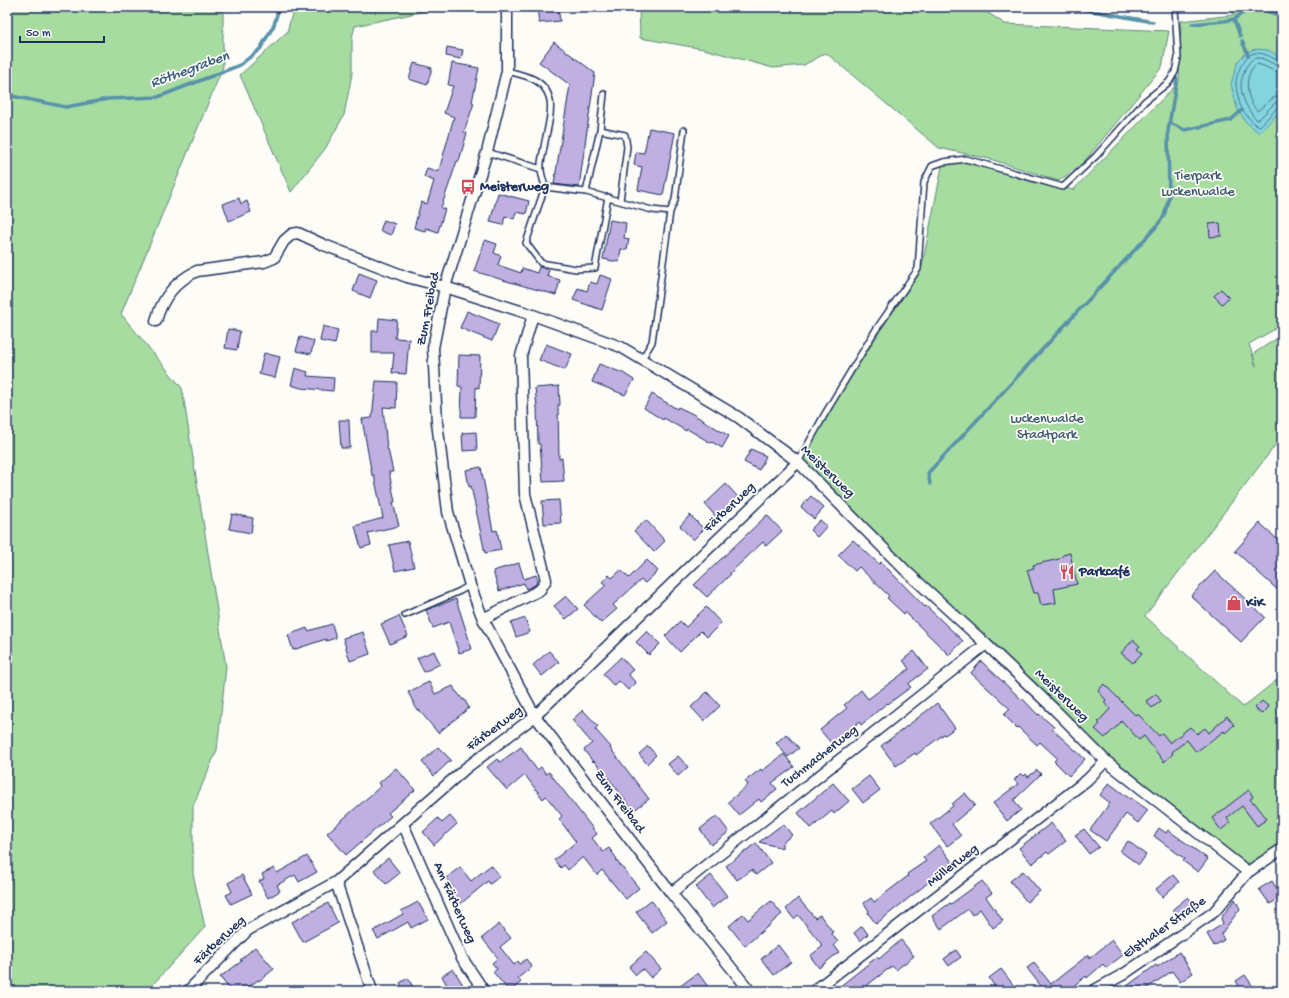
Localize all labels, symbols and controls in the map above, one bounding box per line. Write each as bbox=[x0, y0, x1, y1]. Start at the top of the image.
scale bar bbox=[20, 18, 104, 44]
text: 50 m bbox=[26, 27, 51, 41]
water label: Röthegraben bbox=[148, 47, 233, 93]
park label: Tierpark Luckenwalde bbox=[1161, 168, 1236, 201]
bus stop icon: Meisterweg bbox=[459, 178, 477, 196]
place label: Meisterweg bbox=[480, 179, 549, 196]
street label: Zum Freibad bbox=[414, 269, 445, 347]
park label: Luckenwalde Stadtpark bbox=[1010, 411, 1085, 444]
street label: Meisterweg bbox=[796, 442, 858, 502]
street label: Färberweg bbox=[700, 479, 759, 538]
restaurant icon: Parkcafé bbox=[1058, 563, 1076, 581]
place label: Parkcafé bbox=[1078, 564, 1131, 581]
shop icon: KiK bbox=[1225, 594, 1243, 612]
place label: KiK bbox=[1245, 595, 1267, 612]
street label: Meisterweg bbox=[1030, 666, 1092, 726]
street label: Färberweg bbox=[463, 702, 526, 756]
street label: Tuchmacherweg bbox=[778, 722, 862, 793]
street label: Zum Freibad bbox=[590, 767, 649, 838]
street label: Müllerweg bbox=[924, 841, 982, 891]
street label: Am Färberweg bbox=[429, 860, 479, 946]
street label: Elsthaler Straße bbox=[1120, 893, 1210, 963]
street label: Färberweg bbox=[190, 912, 250, 970]

